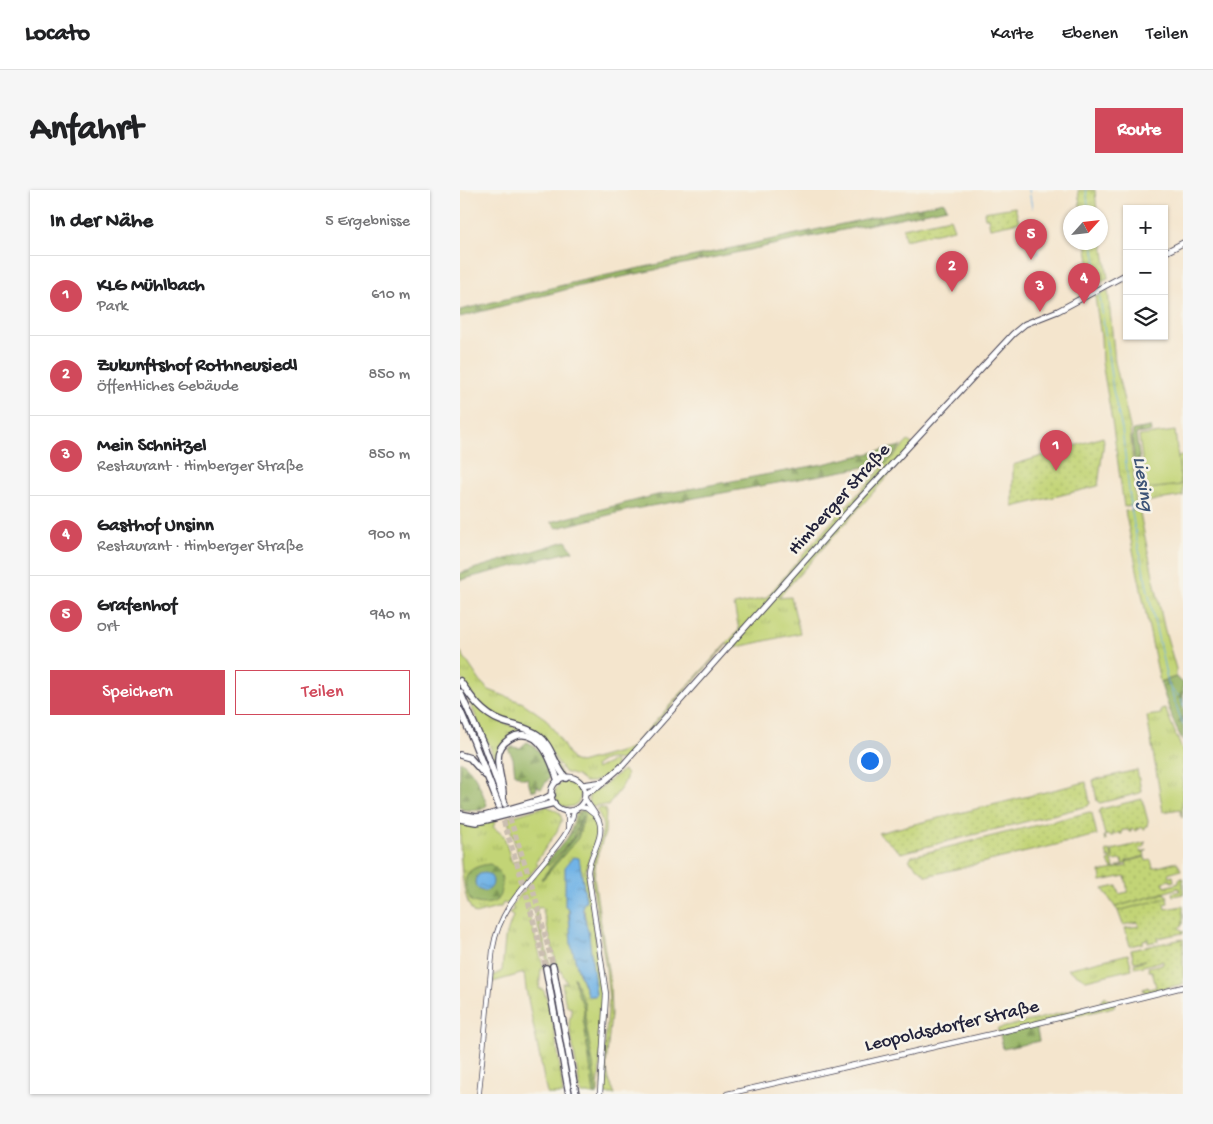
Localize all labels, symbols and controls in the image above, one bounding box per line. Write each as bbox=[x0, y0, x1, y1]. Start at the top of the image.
text: Locato bbox=[25, 20, 90, 49]
text: Karte bbox=[991, 24, 1034, 45]
text: Ebenen bbox=[1062, 24, 1118, 45]
text: Teilen bbox=[1146, 24, 1188, 45]
button: Route bbox=[1095, 108, 1183, 153]
text: Anfahrt bbox=[30, 110, 143, 151]
north arrow bbox=[1063, 205, 1108, 250]
map controls bbox=[1123, 205, 1168, 340]
button: + bbox=[1123, 205, 1168, 250]
text: In der Nähe bbox=[50, 210, 153, 235]
text: 5 Ergebnisse bbox=[325, 213, 410, 232]
pin: 5 bbox=[1015, 219, 1047, 260]
button: − bbox=[1123, 250, 1168, 295]
pin: 2 bbox=[936, 251, 968, 292]
pin: 4 bbox=[1068, 263, 1100, 304]
pin: 3 bbox=[1024, 271, 1056, 312]
text: KLG Mühlbach bbox=[97, 275, 205, 298]
text: 1 bbox=[63, 286, 69, 305]
text: 610 m bbox=[371, 286, 410, 305]
button: layers bbox=[1123, 295, 1168, 340]
text: Park bbox=[97, 298, 128, 317]
text: Zukunftshof Rothneusiedl bbox=[97, 355, 297, 378]
text: 2 bbox=[62, 366, 70, 385]
text: 850 m bbox=[369, 366, 410, 385]
text: Öffentliches Gebäude bbox=[97, 378, 239, 397]
pin: 1 bbox=[1040, 430, 1072, 471]
text: Mein Schnitzel bbox=[97, 435, 206, 458]
street label: Himberger Straße bbox=[784, 439, 896, 560]
text: 3 bbox=[62, 446, 70, 465]
text: 850 m bbox=[369, 446, 410, 465]
water label: Liesing bbox=[1126, 455, 1158, 514]
text: Restaurant · Himberger Straße bbox=[97, 458, 303, 477]
text: Gasthof Unsinn bbox=[97, 515, 214, 538]
text: 4 bbox=[62, 526, 70, 545]
text: 900 m bbox=[369, 526, 410, 545]
text: Restaurant · Himberger Straße bbox=[97, 538, 303, 557]
text: Grafenhof bbox=[97, 595, 177, 618]
text: 5 bbox=[62, 606, 70, 625]
text: 940 m bbox=[370, 606, 410, 625]
text: Ort bbox=[97, 618, 119, 637]
button: Speichern bbox=[50, 670, 225, 715]
button: Teilen bbox=[235, 670, 410, 715]
your location bbox=[857, 748, 883, 774]
street label: Leopoldsdorfer Straße bbox=[863, 996, 1041, 1058]

